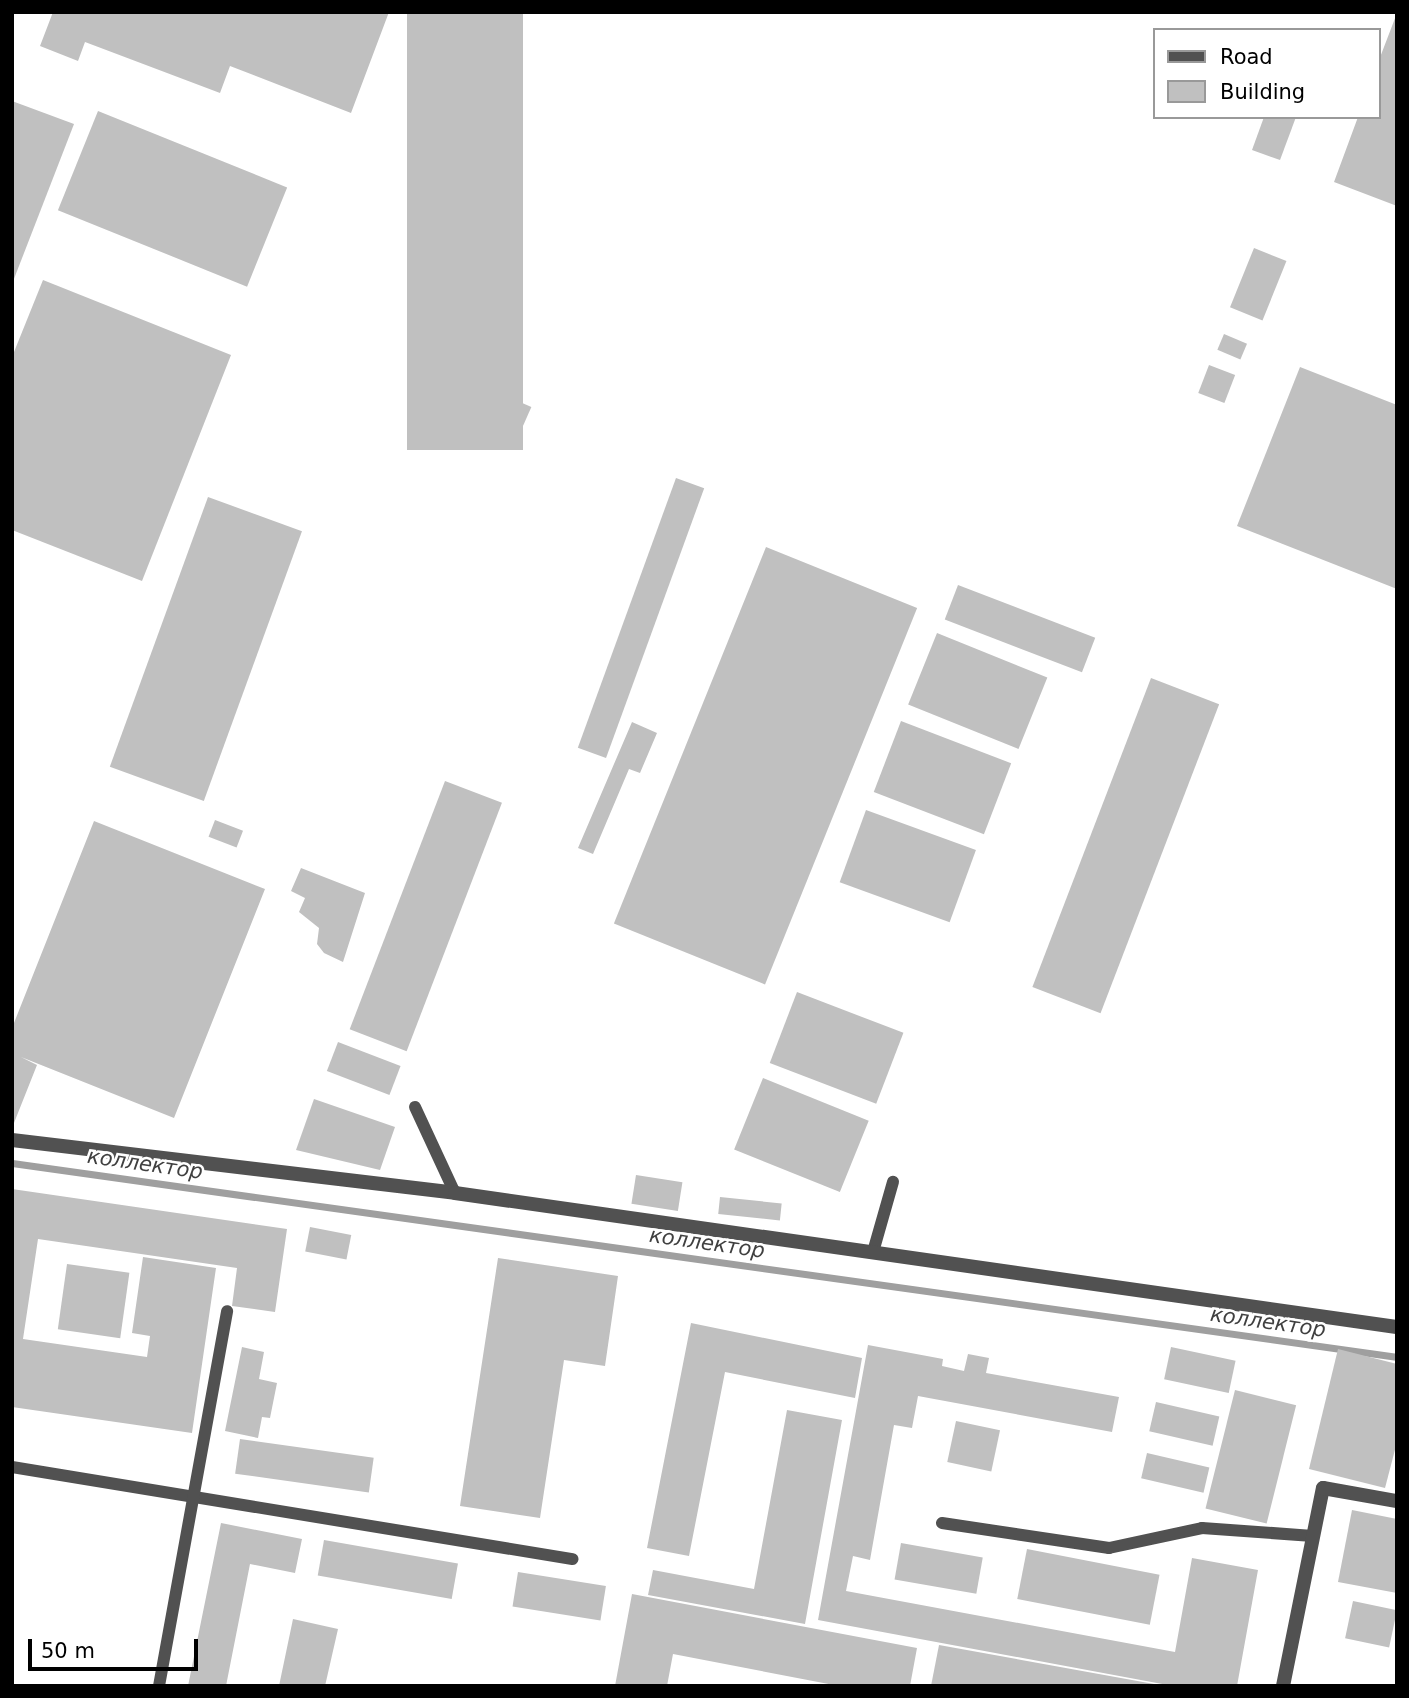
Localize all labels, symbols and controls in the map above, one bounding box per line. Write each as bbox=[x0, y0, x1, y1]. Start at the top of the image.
legend bbox=[1154, 28, 1381, 119]
text: Road bbox=[1220, 45, 1273, 69]
text: Building bbox=[1220, 80, 1305, 104]
water label: коллектор bbox=[86, 1143, 204, 1185]
water label: коллектор bbox=[648, 1222, 766, 1264]
water label: коллектор bbox=[1209, 1301, 1327, 1343]
scale bar bbox=[32, 1624, 201, 1668]
text: 50 m bbox=[41, 1639, 95, 1663]

